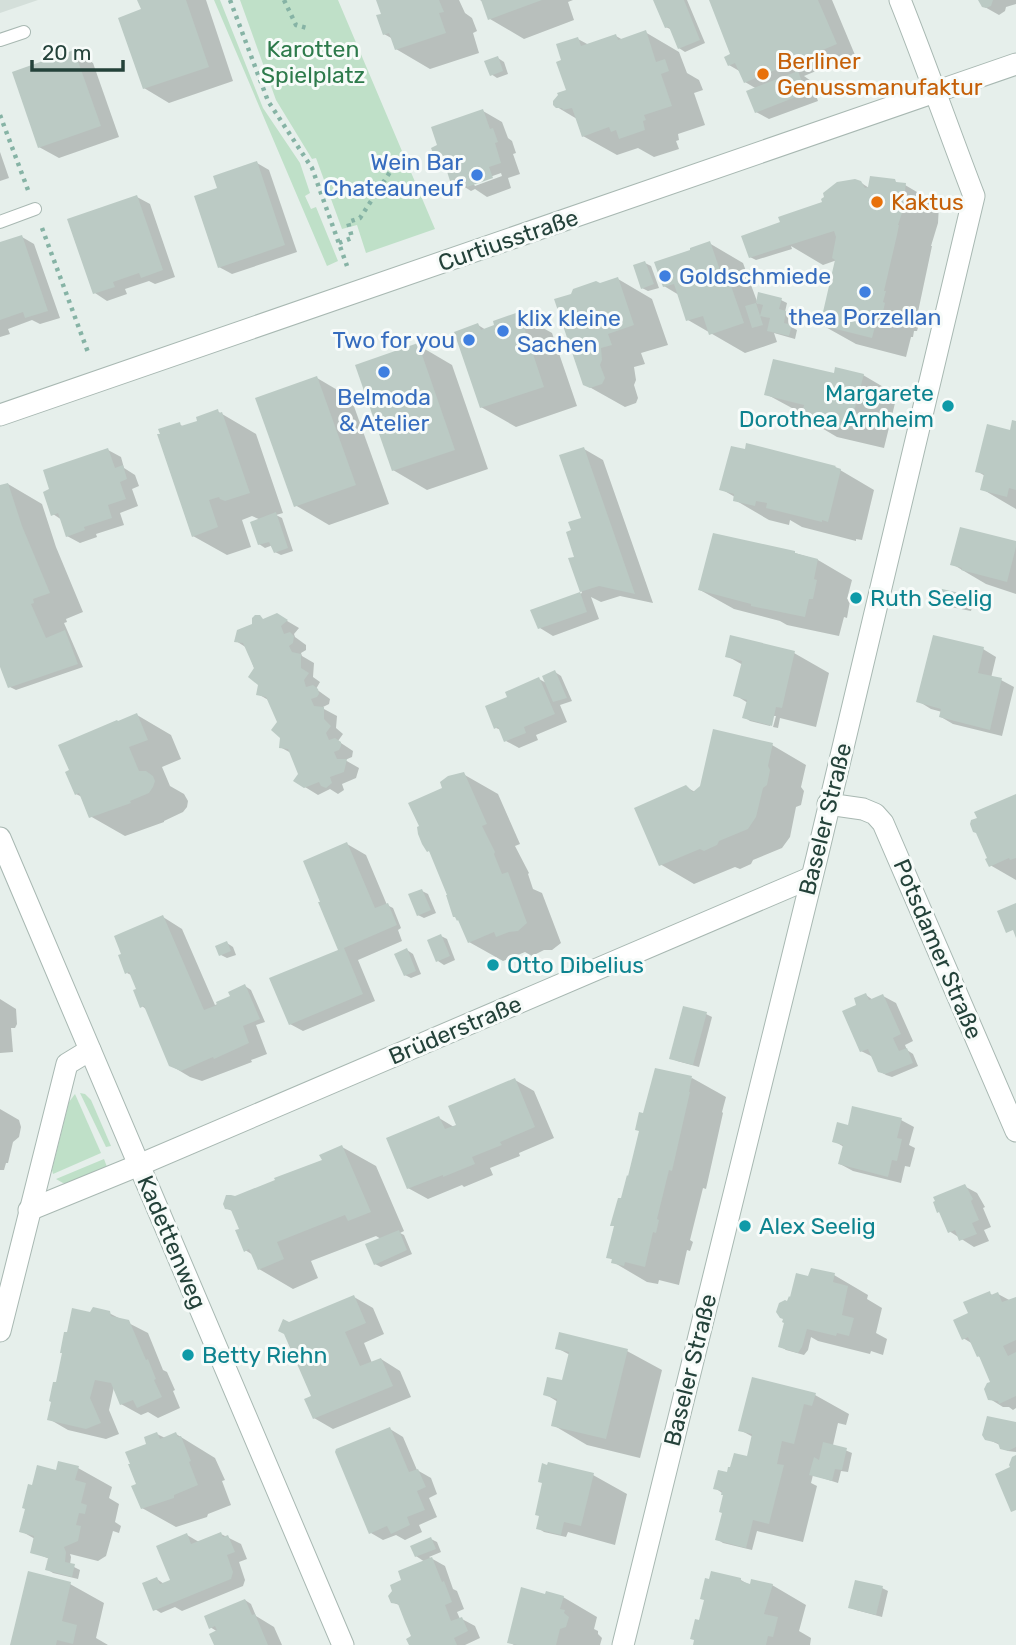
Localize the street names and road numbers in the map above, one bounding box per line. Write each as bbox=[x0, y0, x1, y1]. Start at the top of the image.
street label: Curtiusstraße bbox=[434, 203, 582, 277]
street label: Baseler Straße bbox=[793, 740, 857, 898]
street label: Potsdamer Straße bbox=[887, 855, 989, 1043]
street label: Brüderstraße bbox=[384, 989, 526, 1071]
street label: Kadettenweg bbox=[131, 1171, 213, 1313]
street label: Baseler Straße bbox=[658, 1291, 722, 1449]

